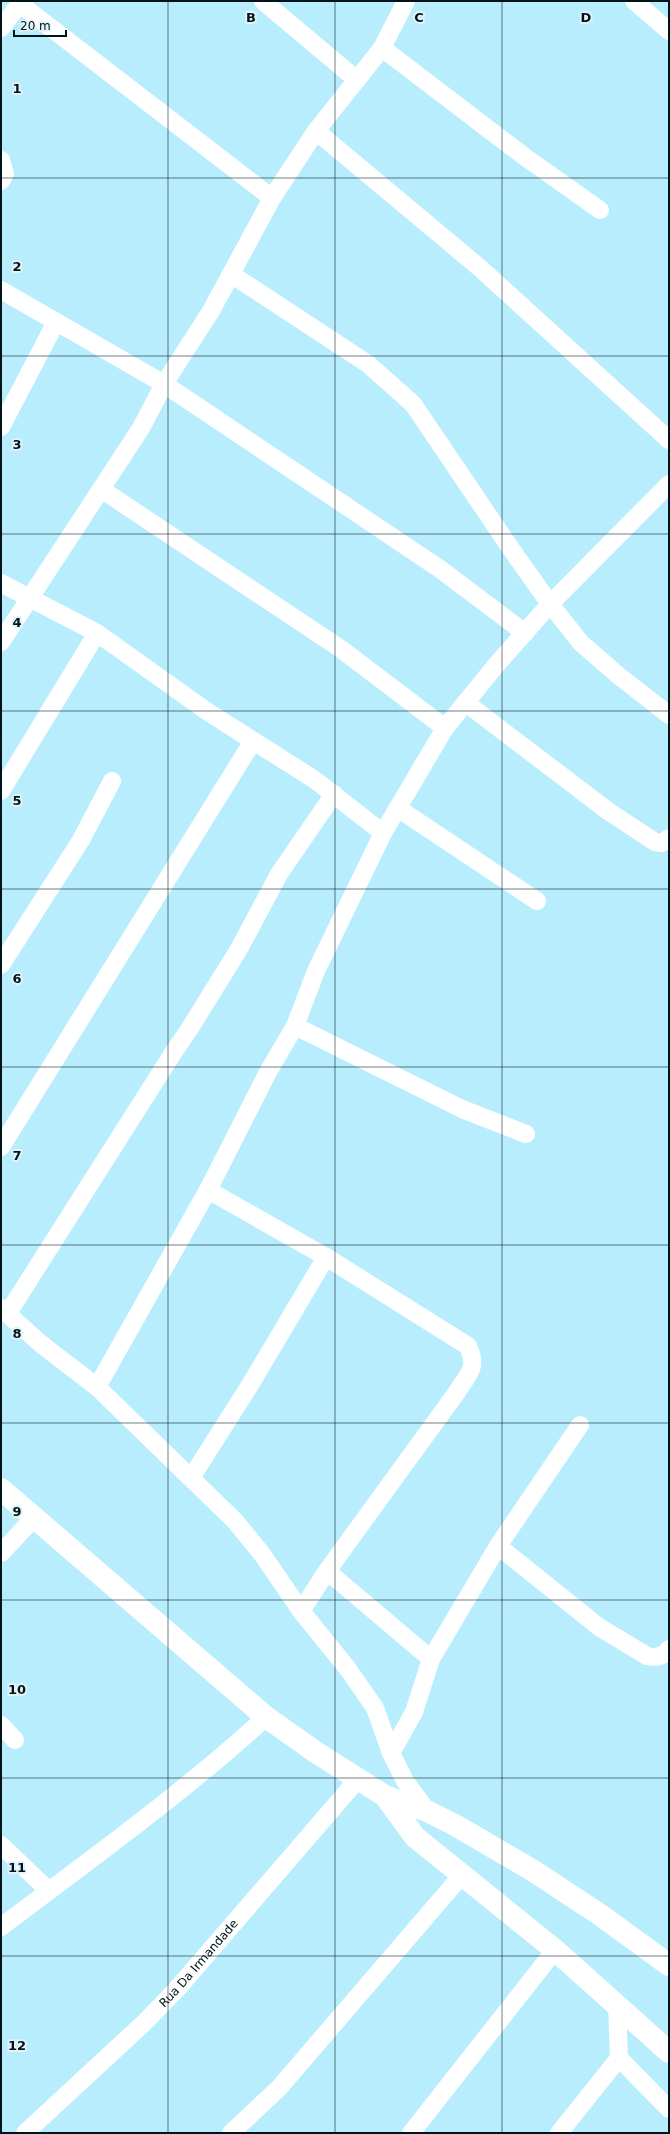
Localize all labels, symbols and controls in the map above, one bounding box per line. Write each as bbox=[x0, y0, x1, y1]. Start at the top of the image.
text: B bbox=[246, 10, 256, 25]
text: C bbox=[414, 10, 424, 25]
text: D bbox=[581, 10, 592, 25]
scale bar bbox=[14, 12, 66, 38]
text: 20 m bbox=[20, 19, 51, 33]
text: 1 bbox=[12, 81, 22, 96]
text: 2 bbox=[12, 259, 22, 274]
text: 3 bbox=[12, 437, 22, 452]
text: 4 bbox=[12, 615, 22, 630]
text: 5 bbox=[12, 793, 22, 808]
text: 6 bbox=[12, 971, 22, 986]
text: 7 bbox=[12, 1148, 22, 1163]
text: 8 bbox=[12, 1326, 22, 1341]
text: 9 bbox=[12, 1504, 22, 1519]
text: 10 bbox=[8, 1682, 26, 1697]
text: 11 bbox=[8, 1860, 26, 1875]
street label: Rua Da Irmandade bbox=[156, 1917, 241, 2010]
text: 12 bbox=[8, 2038, 26, 2053]

